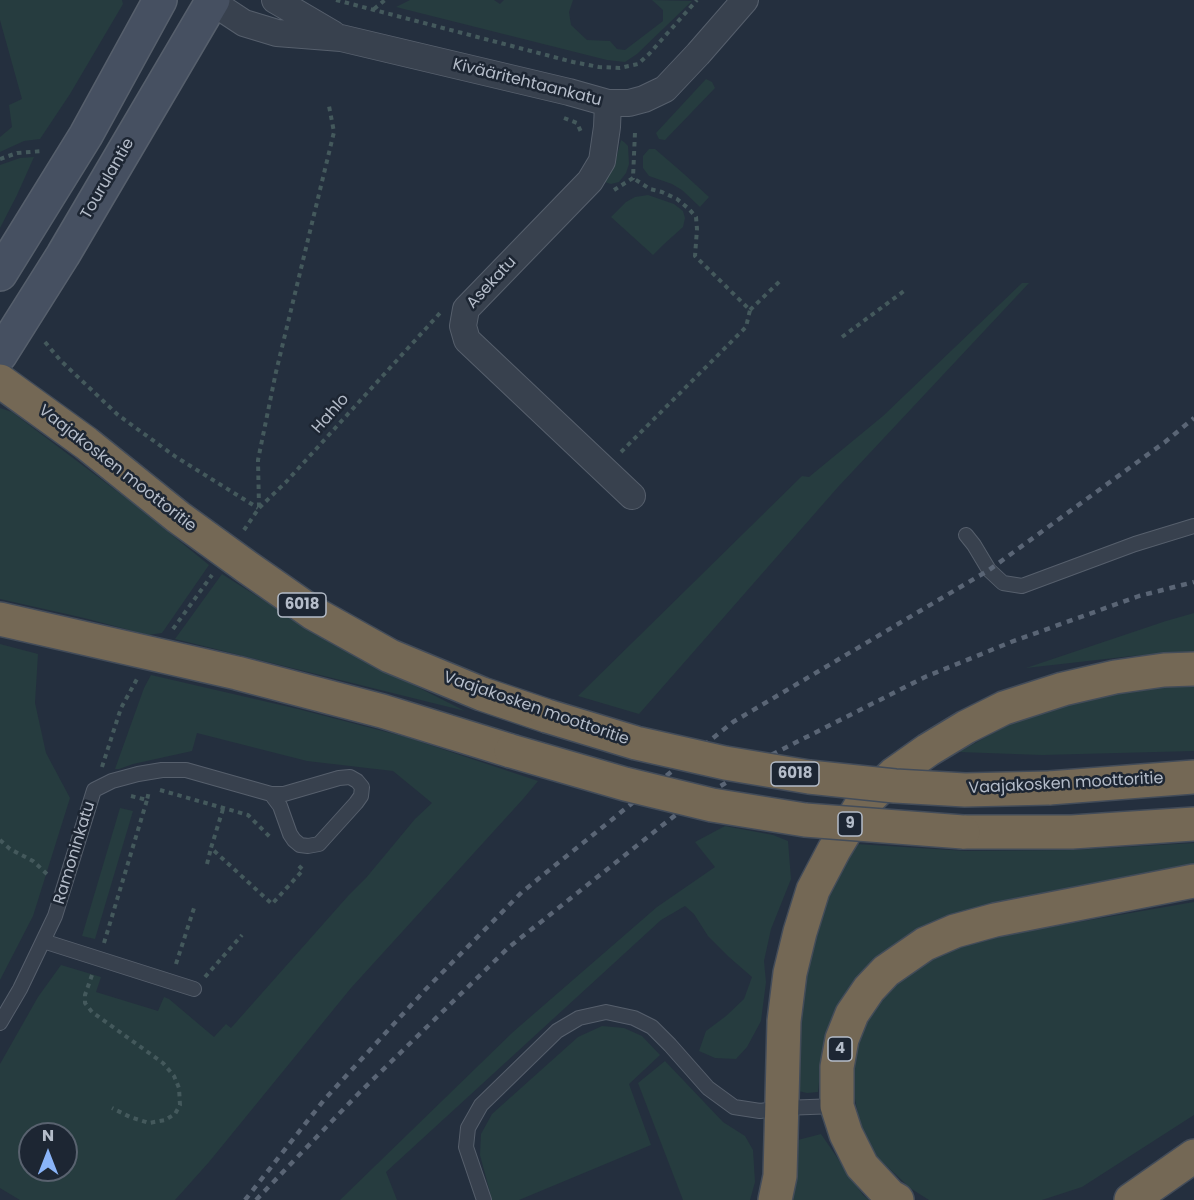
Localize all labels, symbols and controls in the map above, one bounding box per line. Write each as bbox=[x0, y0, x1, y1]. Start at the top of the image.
street label: Kivääritehtaankatu bbox=[451, 55, 603, 111]
street label: Tourulantie bbox=[77, 135, 139, 223]
street label: Asekatu bbox=[463, 253, 521, 313]
street label: Hahlo bbox=[308, 390, 354, 438]
street label: Vaajakosken moottoritie bbox=[34, 401, 200, 537]
road number: 6018 bbox=[278, 593, 326, 617]
street label: Vaajakosken moottoritie bbox=[441, 668, 631, 750]
road number: 6018 bbox=[771, 762, 819, 786]
street label: Vaajakosken moottoritie bbox=[968, 769, 1164, 799]
street label: Ramoninkatu bbox=[50, 799, 100, 907]
road number: 9 bbox=[838, 812, 862, 836]
road number: 4 bbox=[828, 1037, 852, 1061]
north arrow bbox=[18, 1122, 78, 1182]
text: N bbox=[42, 1124, 54, 1147]

